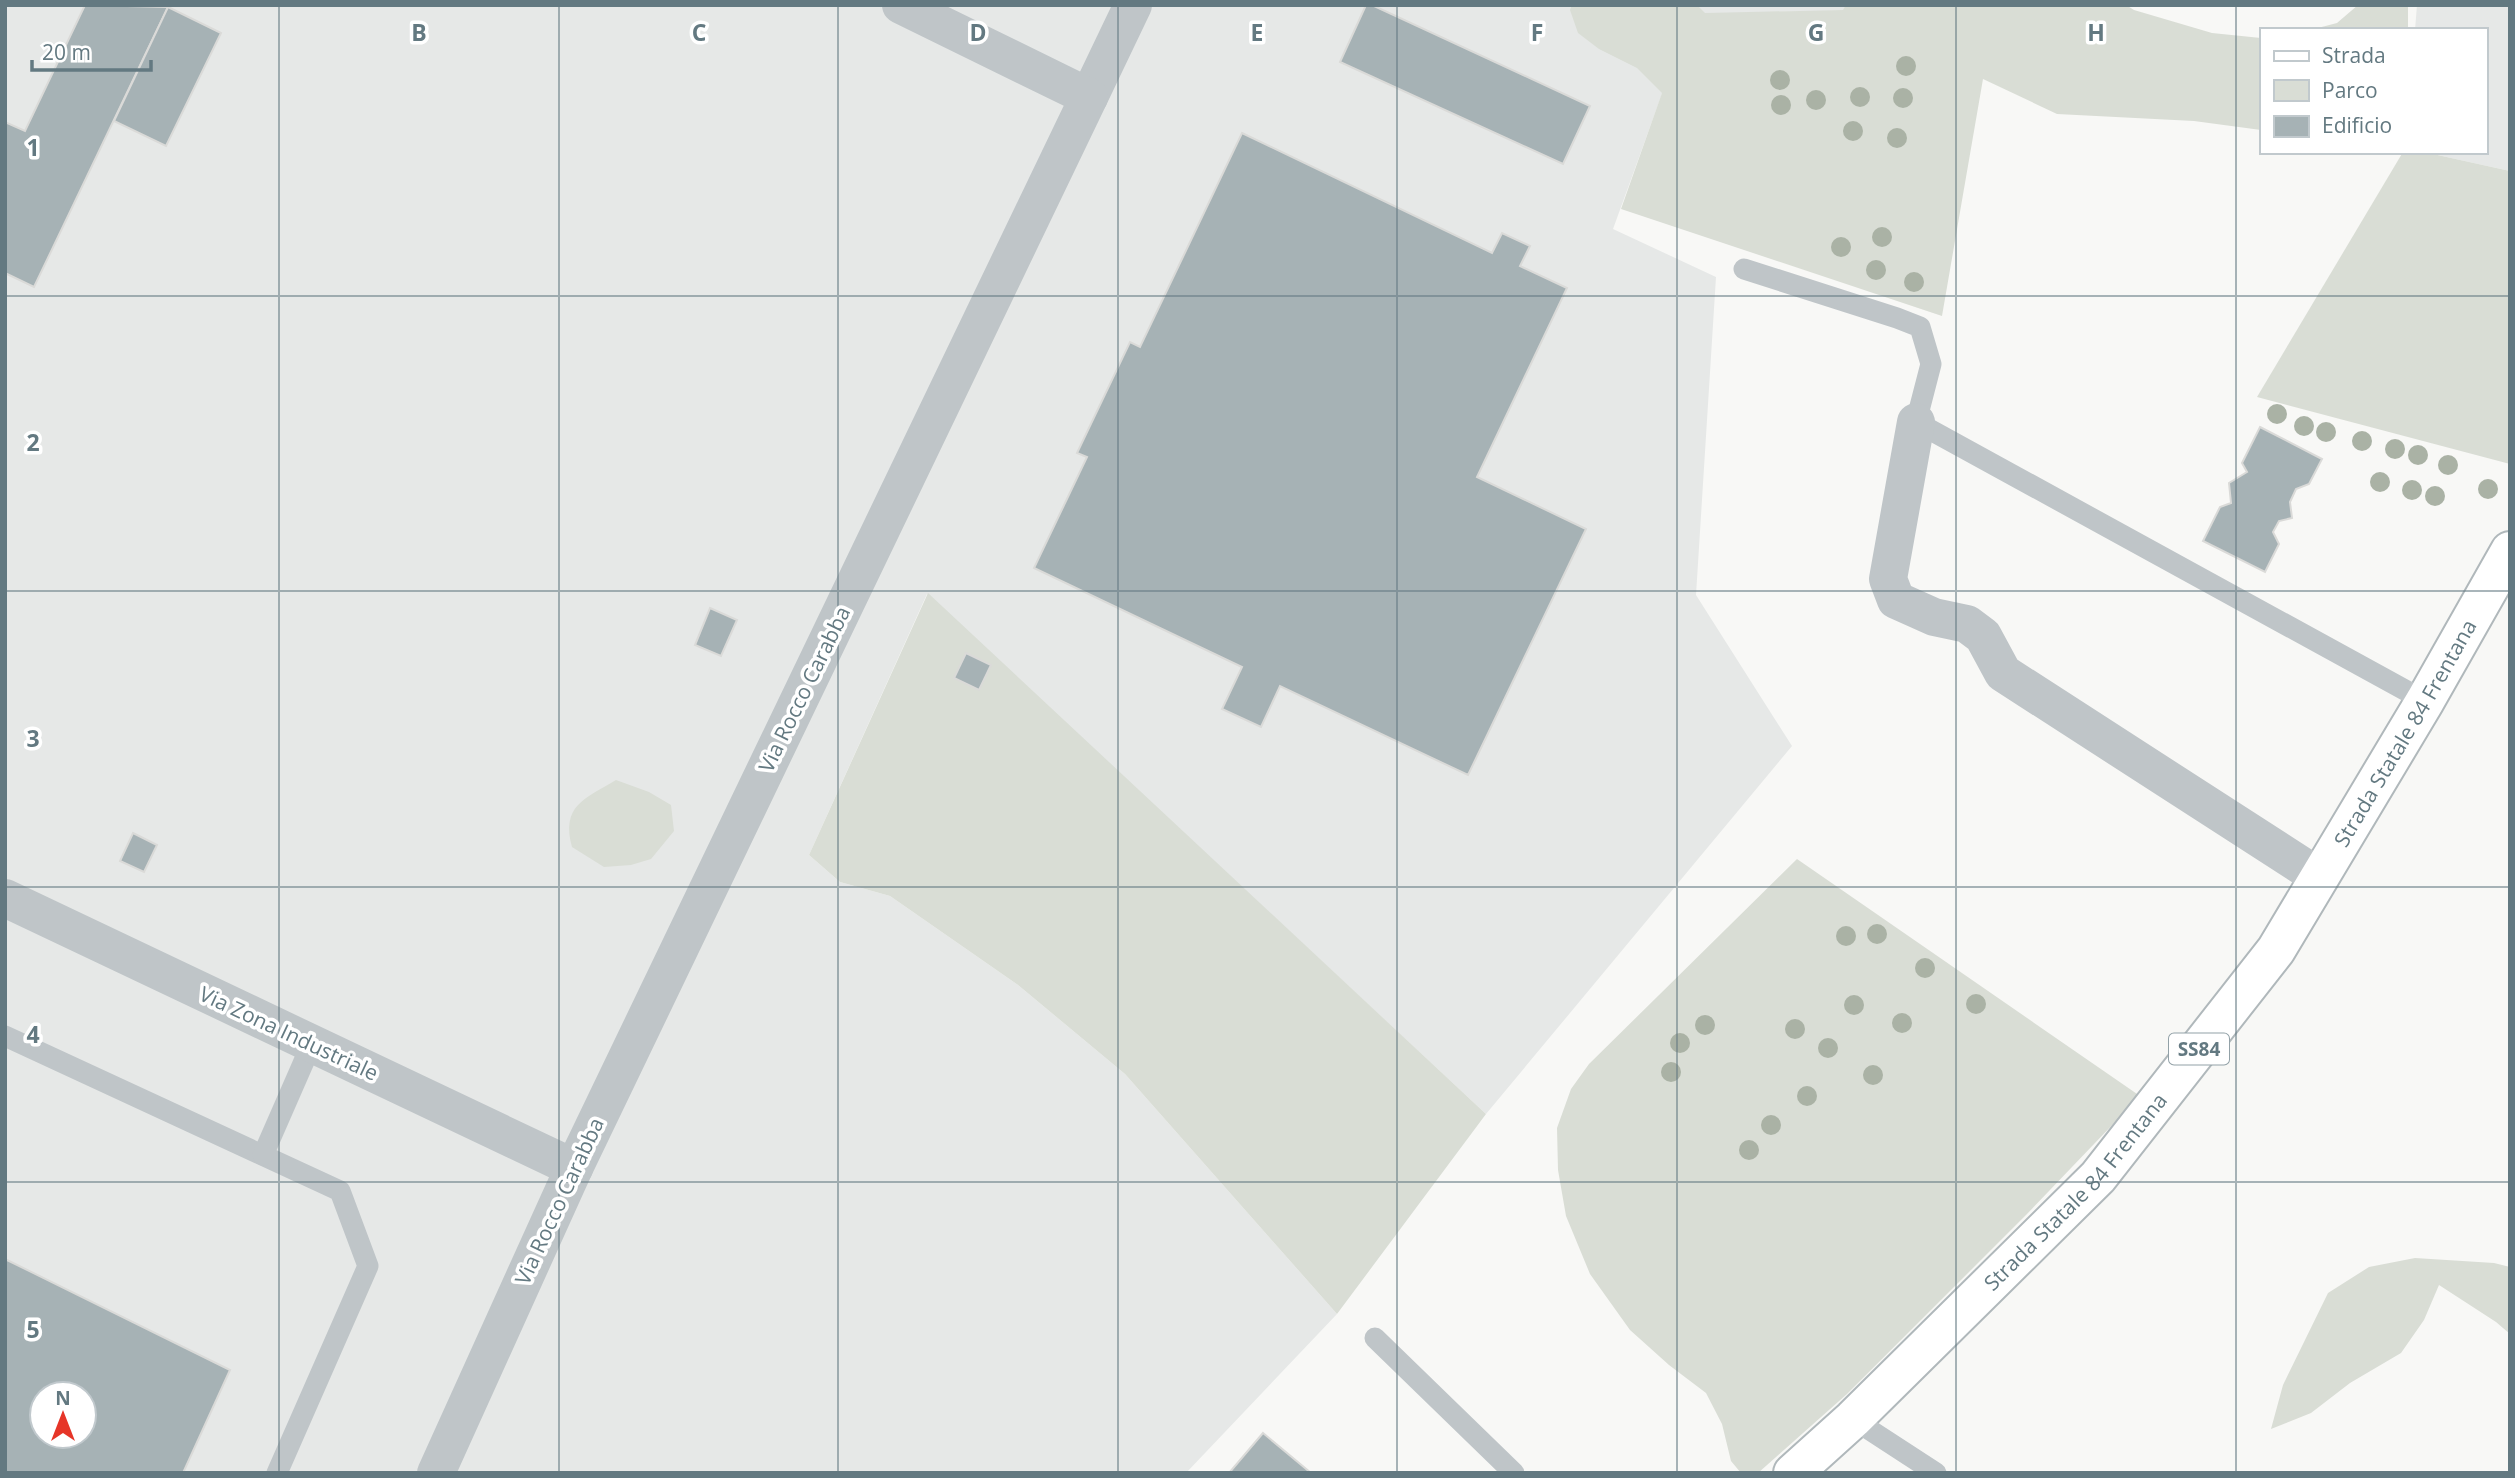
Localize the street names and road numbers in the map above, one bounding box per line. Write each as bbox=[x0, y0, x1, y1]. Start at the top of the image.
street label: Via Rocco Carabba bbox=[752, 601, 856, 777]
street label: Strada Statale 84 Frentana bbox=[2327, 614, 2482, 852]
street label: Via Zona Industriale bbox=[195, 979, 383, 1087]
road number: SS84 bbox=[2169, 1034, 2229, 1064]
street label: Strada Statale 84 Frentana bbox=[1977, 1087, 2173, 1296]
street label: Via Rocco Carabba bbox=[508, 1113, 610, 1289]

